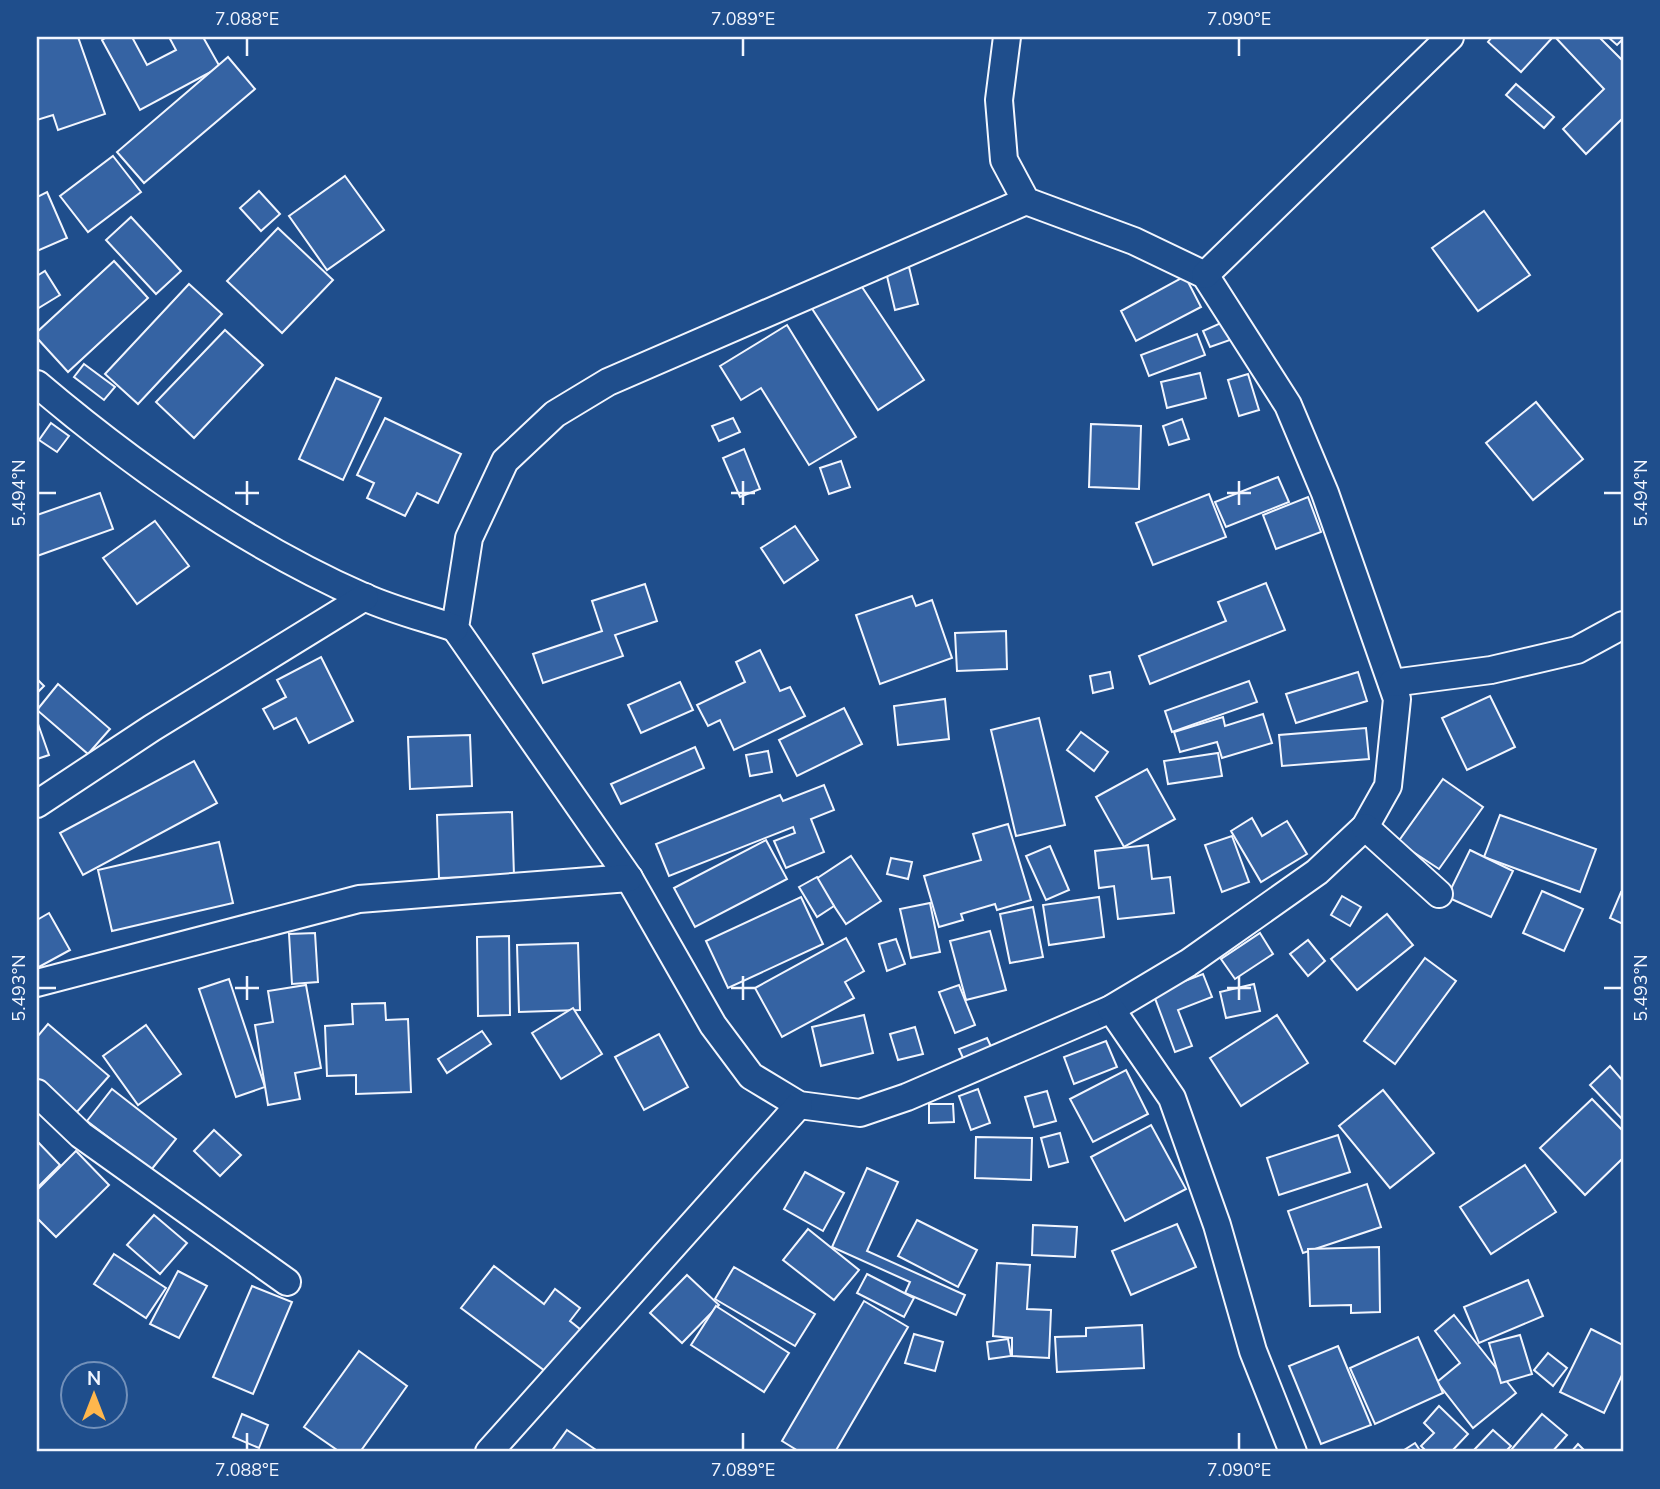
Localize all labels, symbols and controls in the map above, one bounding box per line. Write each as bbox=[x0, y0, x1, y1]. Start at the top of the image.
text: 7.088°E bbox=[215, 7, 279, 31]
text: 7.089°E bbox=[711, 7, 775, 31]
text: 7.090°E bbox=[1207, 7, 1271, 31]
text: 5.494°N bbox=[7, 459, 31, 527]
text: 5.494°N bbox=[1629, 459, 1653, 527]
text: 5.493°N bbox=[7, 954, 31, 1022]
text: 5.493°N bbox=[1629, 954, 1653, 1022]
north arrow bbox=[60, 1360, 130, 1430]
text: N bbox=[87, 1366, 101, 1392]
text: 7.088°E bbox=[215, 1458, 279, 1482]
text: 7.089°E bbox=[711, 1458, 775, 1482]
text: 7.090°E bbox=[1207, 1458, 1271, 1482]

